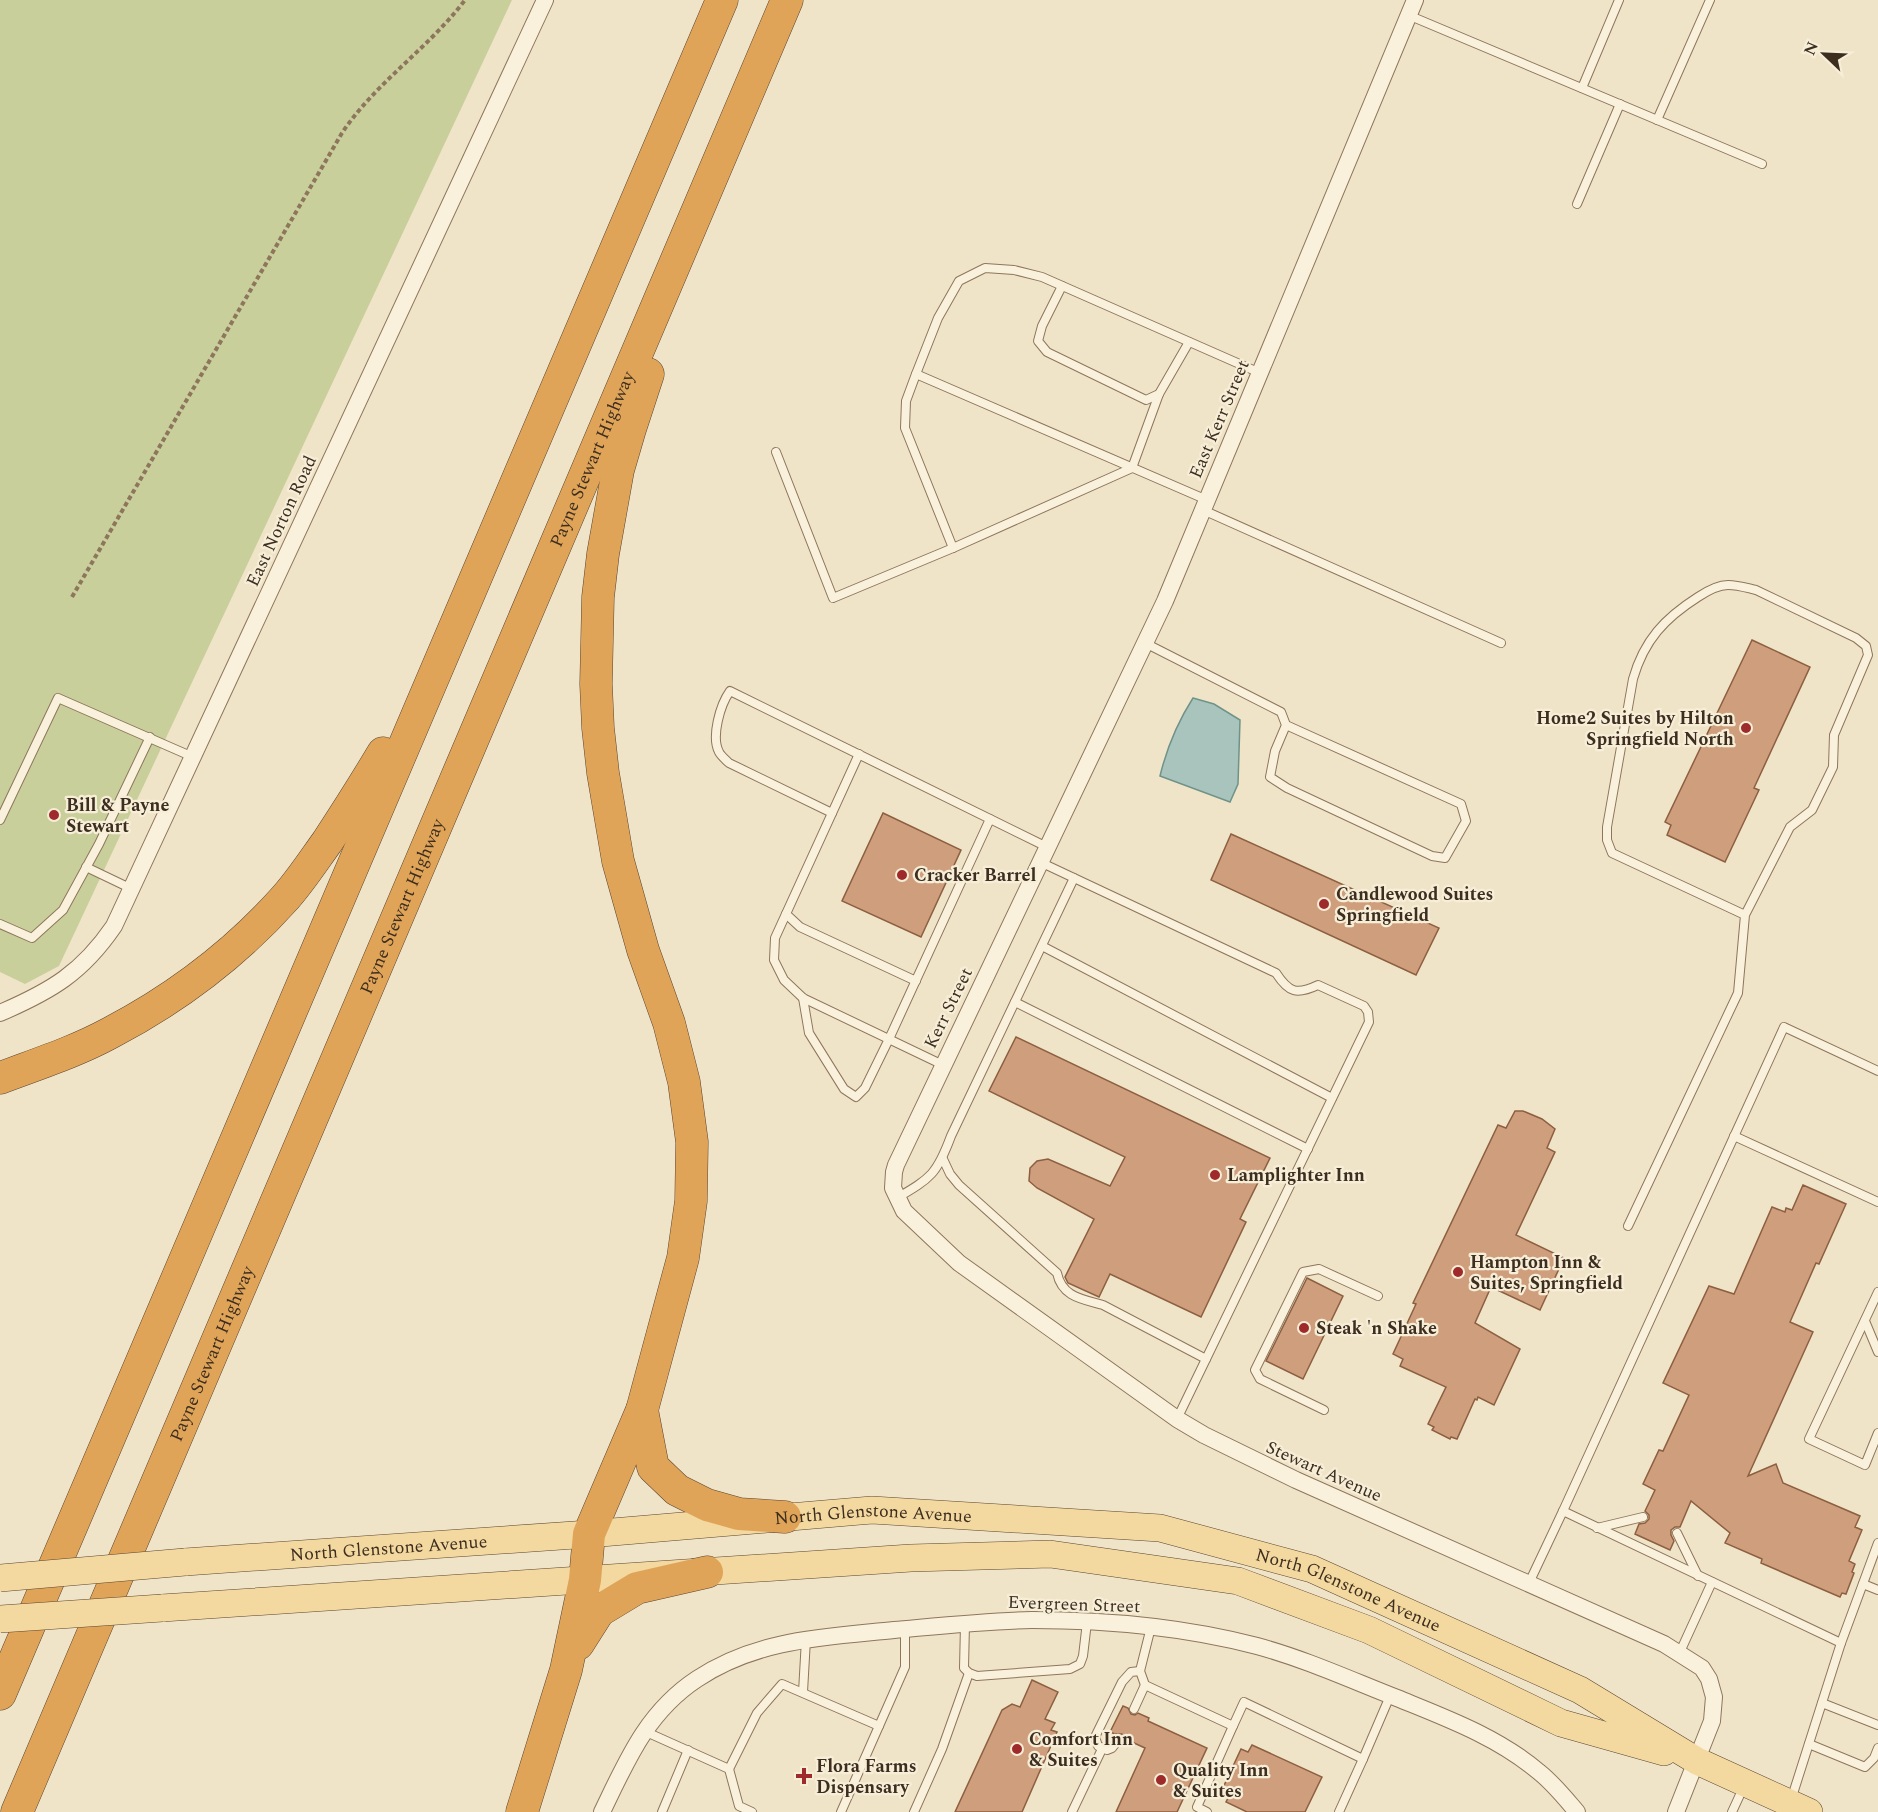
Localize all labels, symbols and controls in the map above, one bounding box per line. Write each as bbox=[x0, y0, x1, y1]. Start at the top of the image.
north arrow bbox=[1794, 24, 1854, 84]
text: N bbox=[1798, 38, 1825, 59]
street label: East Kerr Street bbox=[1182, 356, 1257, 483]
street label: Payne Stewart Highway bbox=[543, 366, 642, 551]
street label: East Norton Road bbox=[239, 451, 324, 591]
place label: Home2 Suites by Hilton Springfield North bbox=[1536, 705, 1734, 753]
marker: Home2 Suites by Hilton Springfield North bbox=[1739, 721, 1753, 735]
place label: Bill & Payne Stewart bbox=[66, 792, 169, 840]
marker: Bill & Payne Stewart bbox=[47, 808, 61, 822]
street label: Payne Stewart Highway bbox=[353, 813, 452, 999]
place label: Cracker Barrel bbox=[914, 862, 1036, 889]
marker: Cracker Barrel bbox=[895, 868, 909, 882]
place label: Candlewood Suites Springfield bbox=[1336, 881, 1493, 929]
marker: Candlewood Suites Springfield bbox=[1317, 897, 1331, 911]
street label: Kerr Street bbox=[917, 963, 980, 1053]
place label: Lamplighter Inn bbox=[1227, 1162, 1365, 1189]
marker: Lamplighter Inn bbox=[1208, 1168, 1222, 1182]
place label: Hampton Inn & Suites, Springfield bbox=[1470, 1249, 1623, 1297]
street label: Payne Stewart Highway bbox=[163, 1261, 262, 1446]
marker: Hampton Inn & Suites, Springfield bbox=[1451, 1265, 1465, 1279]
place label: Steak 'n Shake bbox=[1316, 1315, 1437, 1342]
marker: Steak 'n Shake bbox=[1297, 1321, 1311, 1335]
street label: Stewart Avenue bbox=[1261, 1434, 1386, 1509]
street label: North Glenstone Avenue bbox=[773, 1497, 973, 1532]
street label: North Glenstone Avenue bbox=[289, 1528, 488, 1569]
street label: North Glenstone Avenue bbox=[1252, 1541, 1445, 1639]
street label: Evergreen Street bbox=[1007, 1589, 1141, 1620]
place label: Comfort Inn & Suites bbox=[1029, 1726, 1133, 1774]
marker: Comfort Inn & Suites bbox=[1010, 1742, 1024, 1756]
place label: Flora Farms Dispensary bbox=[816, 1753, 917, 1801]
place label: Quality Inn & Suites bbox=[1173, 1757, 1269, 1805]
marker: Flora Farms Dispensary bbox=[797, 1769, 811, 1783]
marker: Quality Inn & Suites bbox=[1154, 1773, 1168, 1787]

